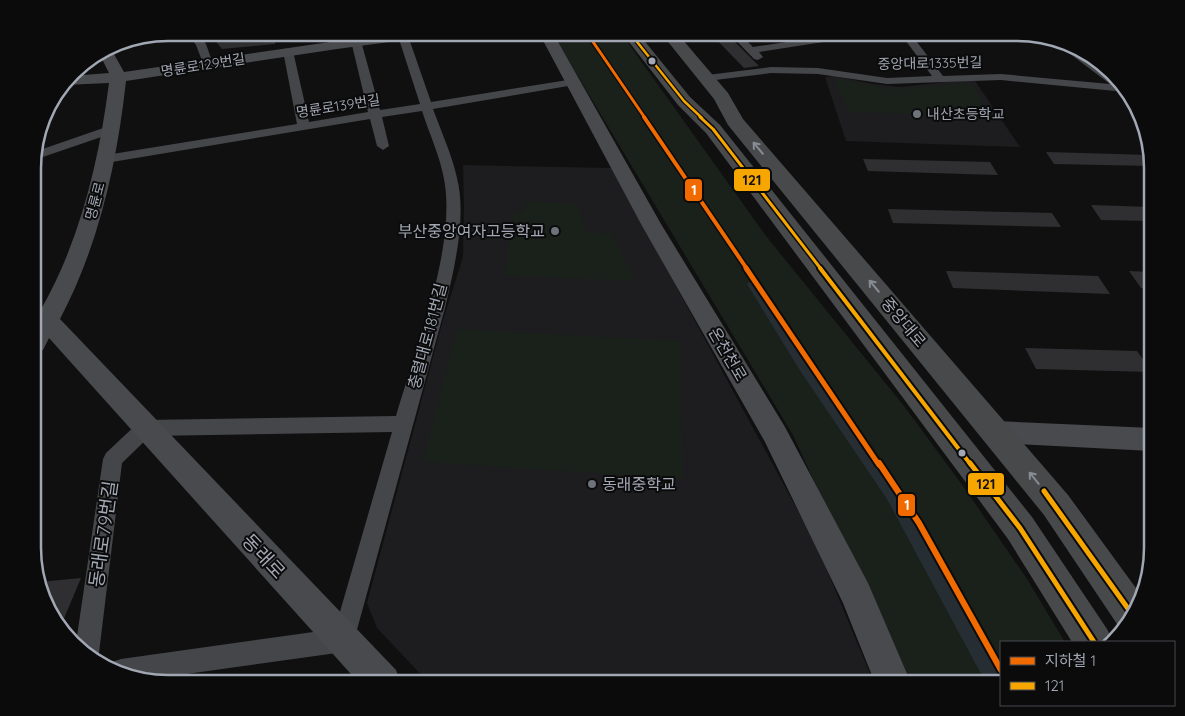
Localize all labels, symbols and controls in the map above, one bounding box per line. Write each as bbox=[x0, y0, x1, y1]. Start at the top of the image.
street label: 명륜로129번길 bbox=[160, 49, 246, 81]
street label: 중앙대로1335번길 bbox=[877, 53, 983, 73]
unlabelled marker bbox=[647, 56, 657, 66]
street label: 명륜로139번길 bbox=[295, 90, 381, 122]
place label: 내산초등학교 bbox=[927, 105, 1004, 123]
marker: 내산초등학교 bbox=[911, 108, 923, 120]
one-way arrow bbox=[752, 142, 763, 155]
line badge: 121 bbox=[733, 168, 771, 192]
text: 121 bbox=[743, 171, 761, 189]
line badge: 1 bbox=[684, 178, 703, 202]
street label: 명륜로 bbox=[81, 180, 109, 222]
text: 1 bbox=[691, 181, 697, 199]
place label: 부산중앙여자고등학교 bbox=[398, 221, 545, 241]
marker: 부산중앙여자고등학교 bbox=[549, 225, 561, 237]
one-way arrow bbox=[868, 279, 879, 292]
street label: 충렬대로181번길 bbox=[403, 281, 451, 391]
street label: 중앙대로 bbox=[877, 293, 931, 351]
street label: 온천천로 bbox=[705, 323, 752, 385]
unlabelled marker bbox=[957, 448, 967, 458]
one-way arrow bbox=[1028, 471, 1039, 484]
line badge: 121 bbox=[967, 472, 1005, 496]
place label: 동래중학교 bbox=[602, 474, 676, 494]
text: 121 bbox=[977, 475, 995, 493]
marker: 동래중학교 bbox=[586, 478, 598, 490]
street label: 동래로79번길 bbox=[84, 479, 122, 589]
line badge: 1 bbox=[897, 493, 916, 517]
text: 1 bbox=[904, 496, 910, 514]
street label: 동래로 bbox=[237, 529, 291, 583]
legend bbox=[1000, 641, 1175, 706]
text: 지하철 1 bbox=[1045, 651, 1096, 670]
text: 121 bbox=[1045, 676, 1064, 695]

